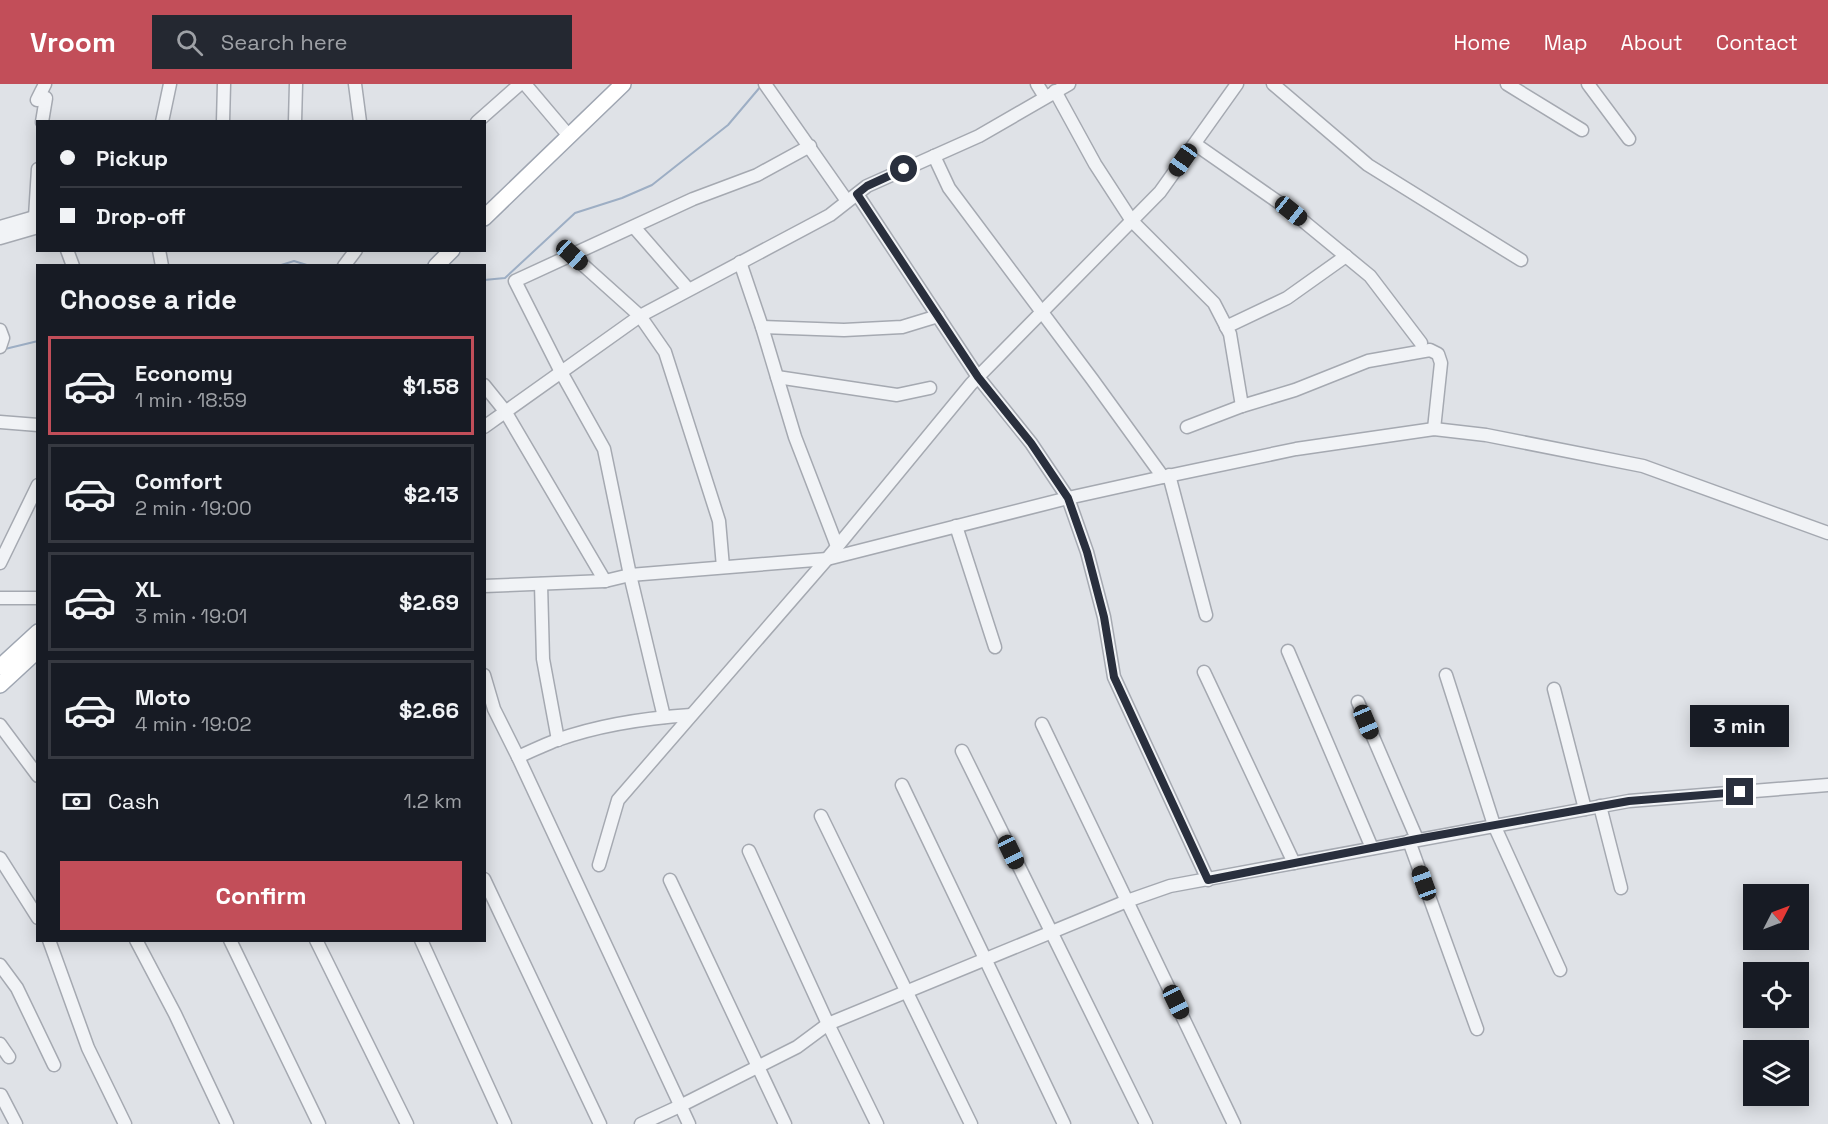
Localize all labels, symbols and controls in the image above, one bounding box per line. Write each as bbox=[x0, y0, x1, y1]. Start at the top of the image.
search box bbox=[152, 15, 572, 69]
text: Vroom bbox=[30, 24, 116, 60]
icon: search bbox=[173, 26, 206, 59]
text: Search here bbox=[221, 28, 348, 56]
text: Home bbox=[1453, 29, 1511, 56]
text: Map bbox=[1544, 29, 1588, 56]
text: About bbox=[1621, 29, 1683, 56]
text: Contact bbox=[1716, 29, 1798, 56]
car bbox=[1165, 140, 1201, 180]
text: Pickup bbox=[96, 144, 168, 172]
route start bbox=[890, 155, 917, 182]
car bbox=[1271, 193, 1311, 229]
text: Drop-off bbox=[96, 202, 186, 230]
car bbox=[553, 236, 591, 274]
text: Choose a ride bbox=[60, 282, 237, 317]
icon: car bbox=[63, 359, 117, 413]
text: Economy bbox=[135, 359, 233, 387]
text: $1.58 bbox=[403, 372, 459, 400]
text: 1 min · 18:59 bbox=[135, 387, 247, 413]
icon: car bbox=[63, 467, 117, 521]
text: Comfort bbox=[135, 467, 223, 495]
text: $2.13 bbox=[404, 480, 459, 508]
text: 2 min · 19:00 bbox=[135, 495, 252, 521]
icon: car bbox=[63, 575, 117, 629]
text: XL bbox=[135, 575, 161, 603]
text: $2.69 bbox=[399, 588, 459, 616]
text: 3 min · 19:01 bbox=[135, 603, 247, 629]
icon: car bbox=[63, 683, 117, 737]
text: Moto bbox=[135, 683, 191, 711]
text: $2.66 bbox=[399, 696, 459, 724]
car bbox=[1351, 702, 1381, 742]
callout: 3 min bbox=[1690, 705, 1790, 747]
text: 4 min · 19:02 bbox=[135, 711, 252, 737]
text: 3 min bbox=[1714, 713, 1765, 739]
route end bbox=[1726, 778, 1753, 805]
icon: cash bbox=[60, 785, 93, 818]
text: Cash bbox=[108, 787, 160, 815]
text: 1.2 km bbox=[403, 788, 462, 814]
car bbox=[995, 832, 1027, 872]
button: Confirm bbox=[60, 861, 462, 930]
car bbox=[1409, 863, 1439, 903]
north arrow bbox=[1743, 884, 1809, 950]
map controls bbox=[1743, 884, 1809, 1106]
button: locate bbox=[1743, 962, 1809, 1028]
car bbox=[1160, 982, 1192, 1022]
button: layers bbox=[1743, 1040, 1809, 1106]

